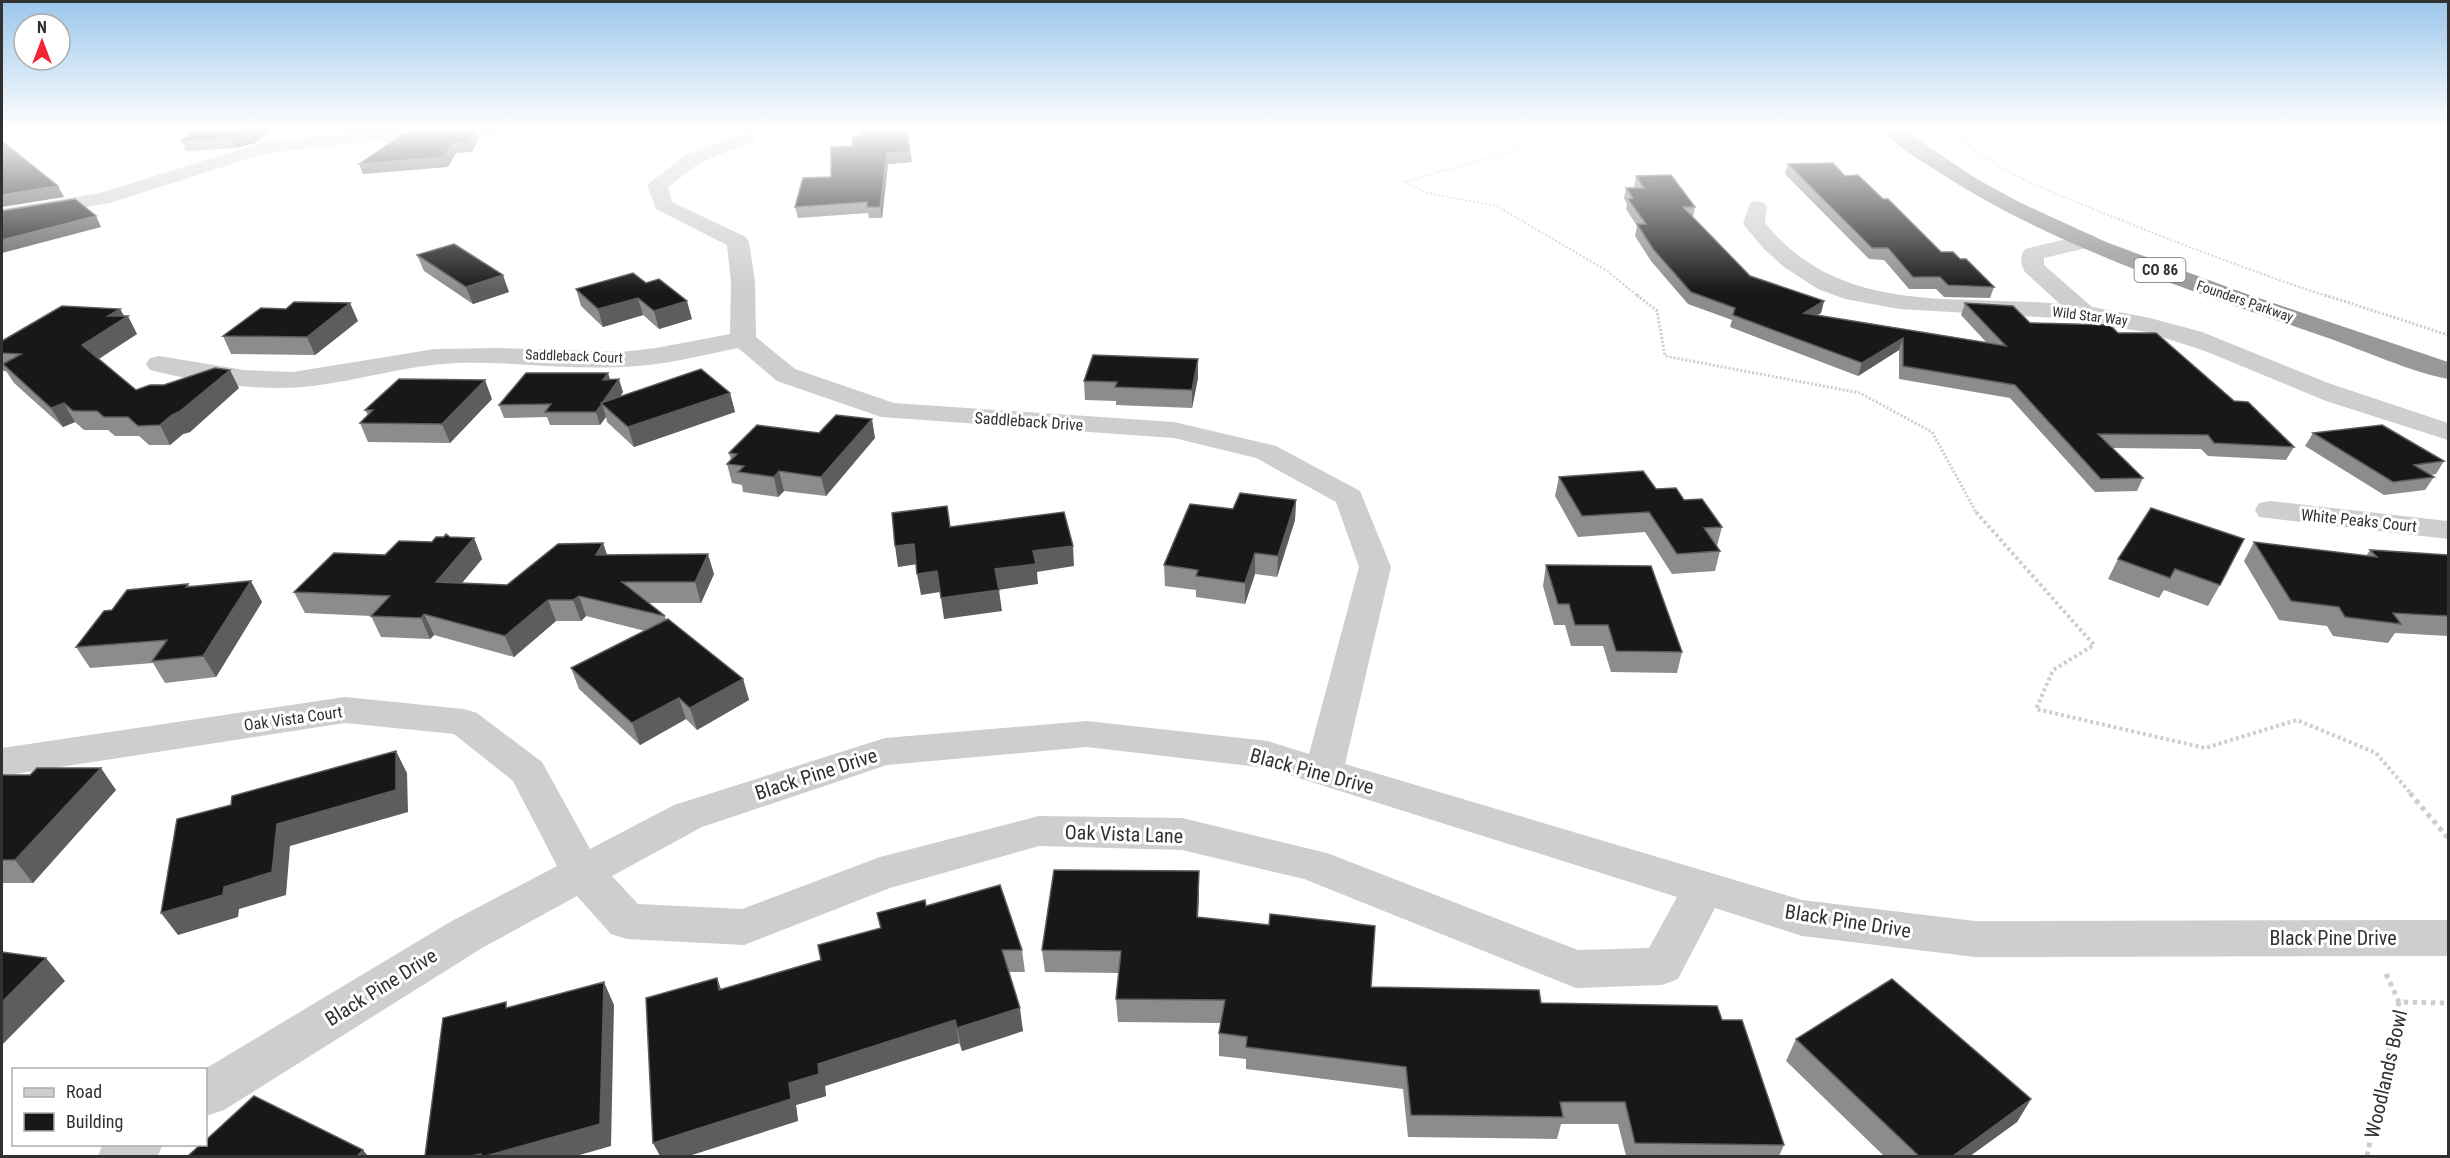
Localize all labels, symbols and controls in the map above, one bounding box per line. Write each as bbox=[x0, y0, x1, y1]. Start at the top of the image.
north arrow bbox=[12, 12, 72, 72]
text: N bbox=[37, 18, 47, 37]
road number: CO 86 bbox=[2134, 258, 2186, 282]
street label: Founders Parkway bbox=[2195, 277, 2296, 325]
street label: Wild Star Way bbox=[2051, 303, 2129, 329]
street label: Saddleback Court bbox=[525, 346, 623, 366]
street label: Saddleback Drive bbox=[974, 408, 1084, 435]
street label: White Peaks Court bbox=[2300, 505, 2418, 536]
street label: Oak Vista Court bbox=[243, 702, 344, 735]
street label: Black Pine Drive bbox=[752, 743, 880, 805]
street label: Black Pine Drive bbox=[1247, 743, 1377, 799]
street label: Oak Vista Lane bbox=[1064, 820, 1184, 848]
street label: Black Pine Drive bbox=[1783, 899, 1913, 943]
street label: Black Pine Drive bbox=[2269, 926, 2397, 950]
street label: Black Pine Drive bbox=[321, 943, 441, 1031]
street label: Woodlands Bowl bbox=[2360, 1007, 2412, 1141]
legend bbox=[12, 1068, 207, 1146]
text: Road bbox=[66, 1081, 102, 1102]
text: Building bbox=[66, 1111, 123, 1132]

